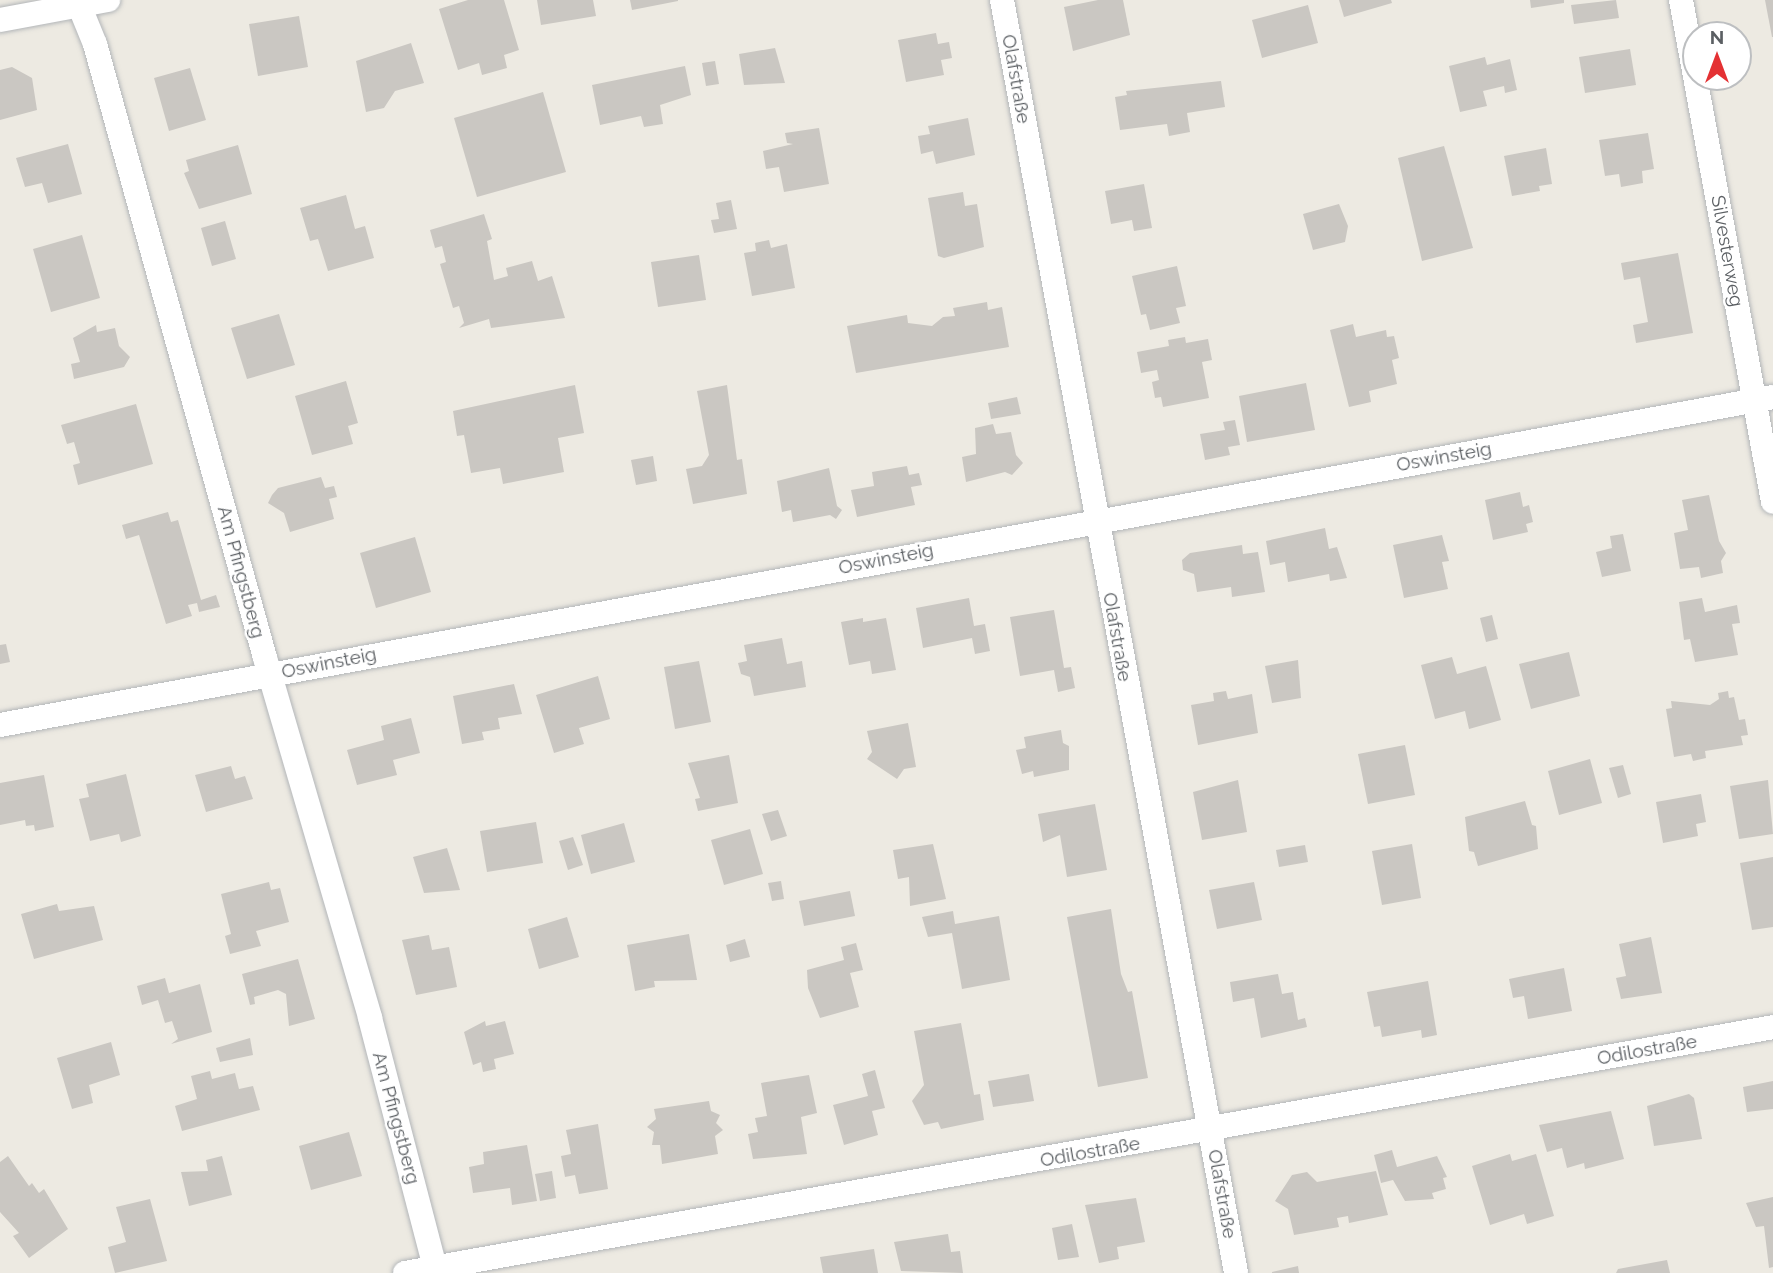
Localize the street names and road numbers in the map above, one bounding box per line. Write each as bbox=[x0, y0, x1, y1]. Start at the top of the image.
street label: Olafstraße bbox=[997, 33, 1035, 125]
street label: Silvesterweg bbox=[1706, 194, 1748, 308]
street label: Oswinsteig bbox=[1395, 437, 1493, 477]
street label: Am Pfingstberg bbox=[212, 503, 270, 641]
street label: Oswinsteig bbox=[837, 539, 935, 579]
street label: Olafstraße bbox=[1098, 591, 1136, 683]
street label: Oswinsteig bbox=[280, 643, 378, 683]
street label: Odilostraße bbox=[1595, 1030, 1699, 1070]
street label: Am Pfingstberg bbox=[367, 1049, 425, 1187]
street label: Odilostraße bbox=[1038, 1132, 1142, 1172]
street label: Olafstraße bbox=[1203, 1148, 1241, 1240]

